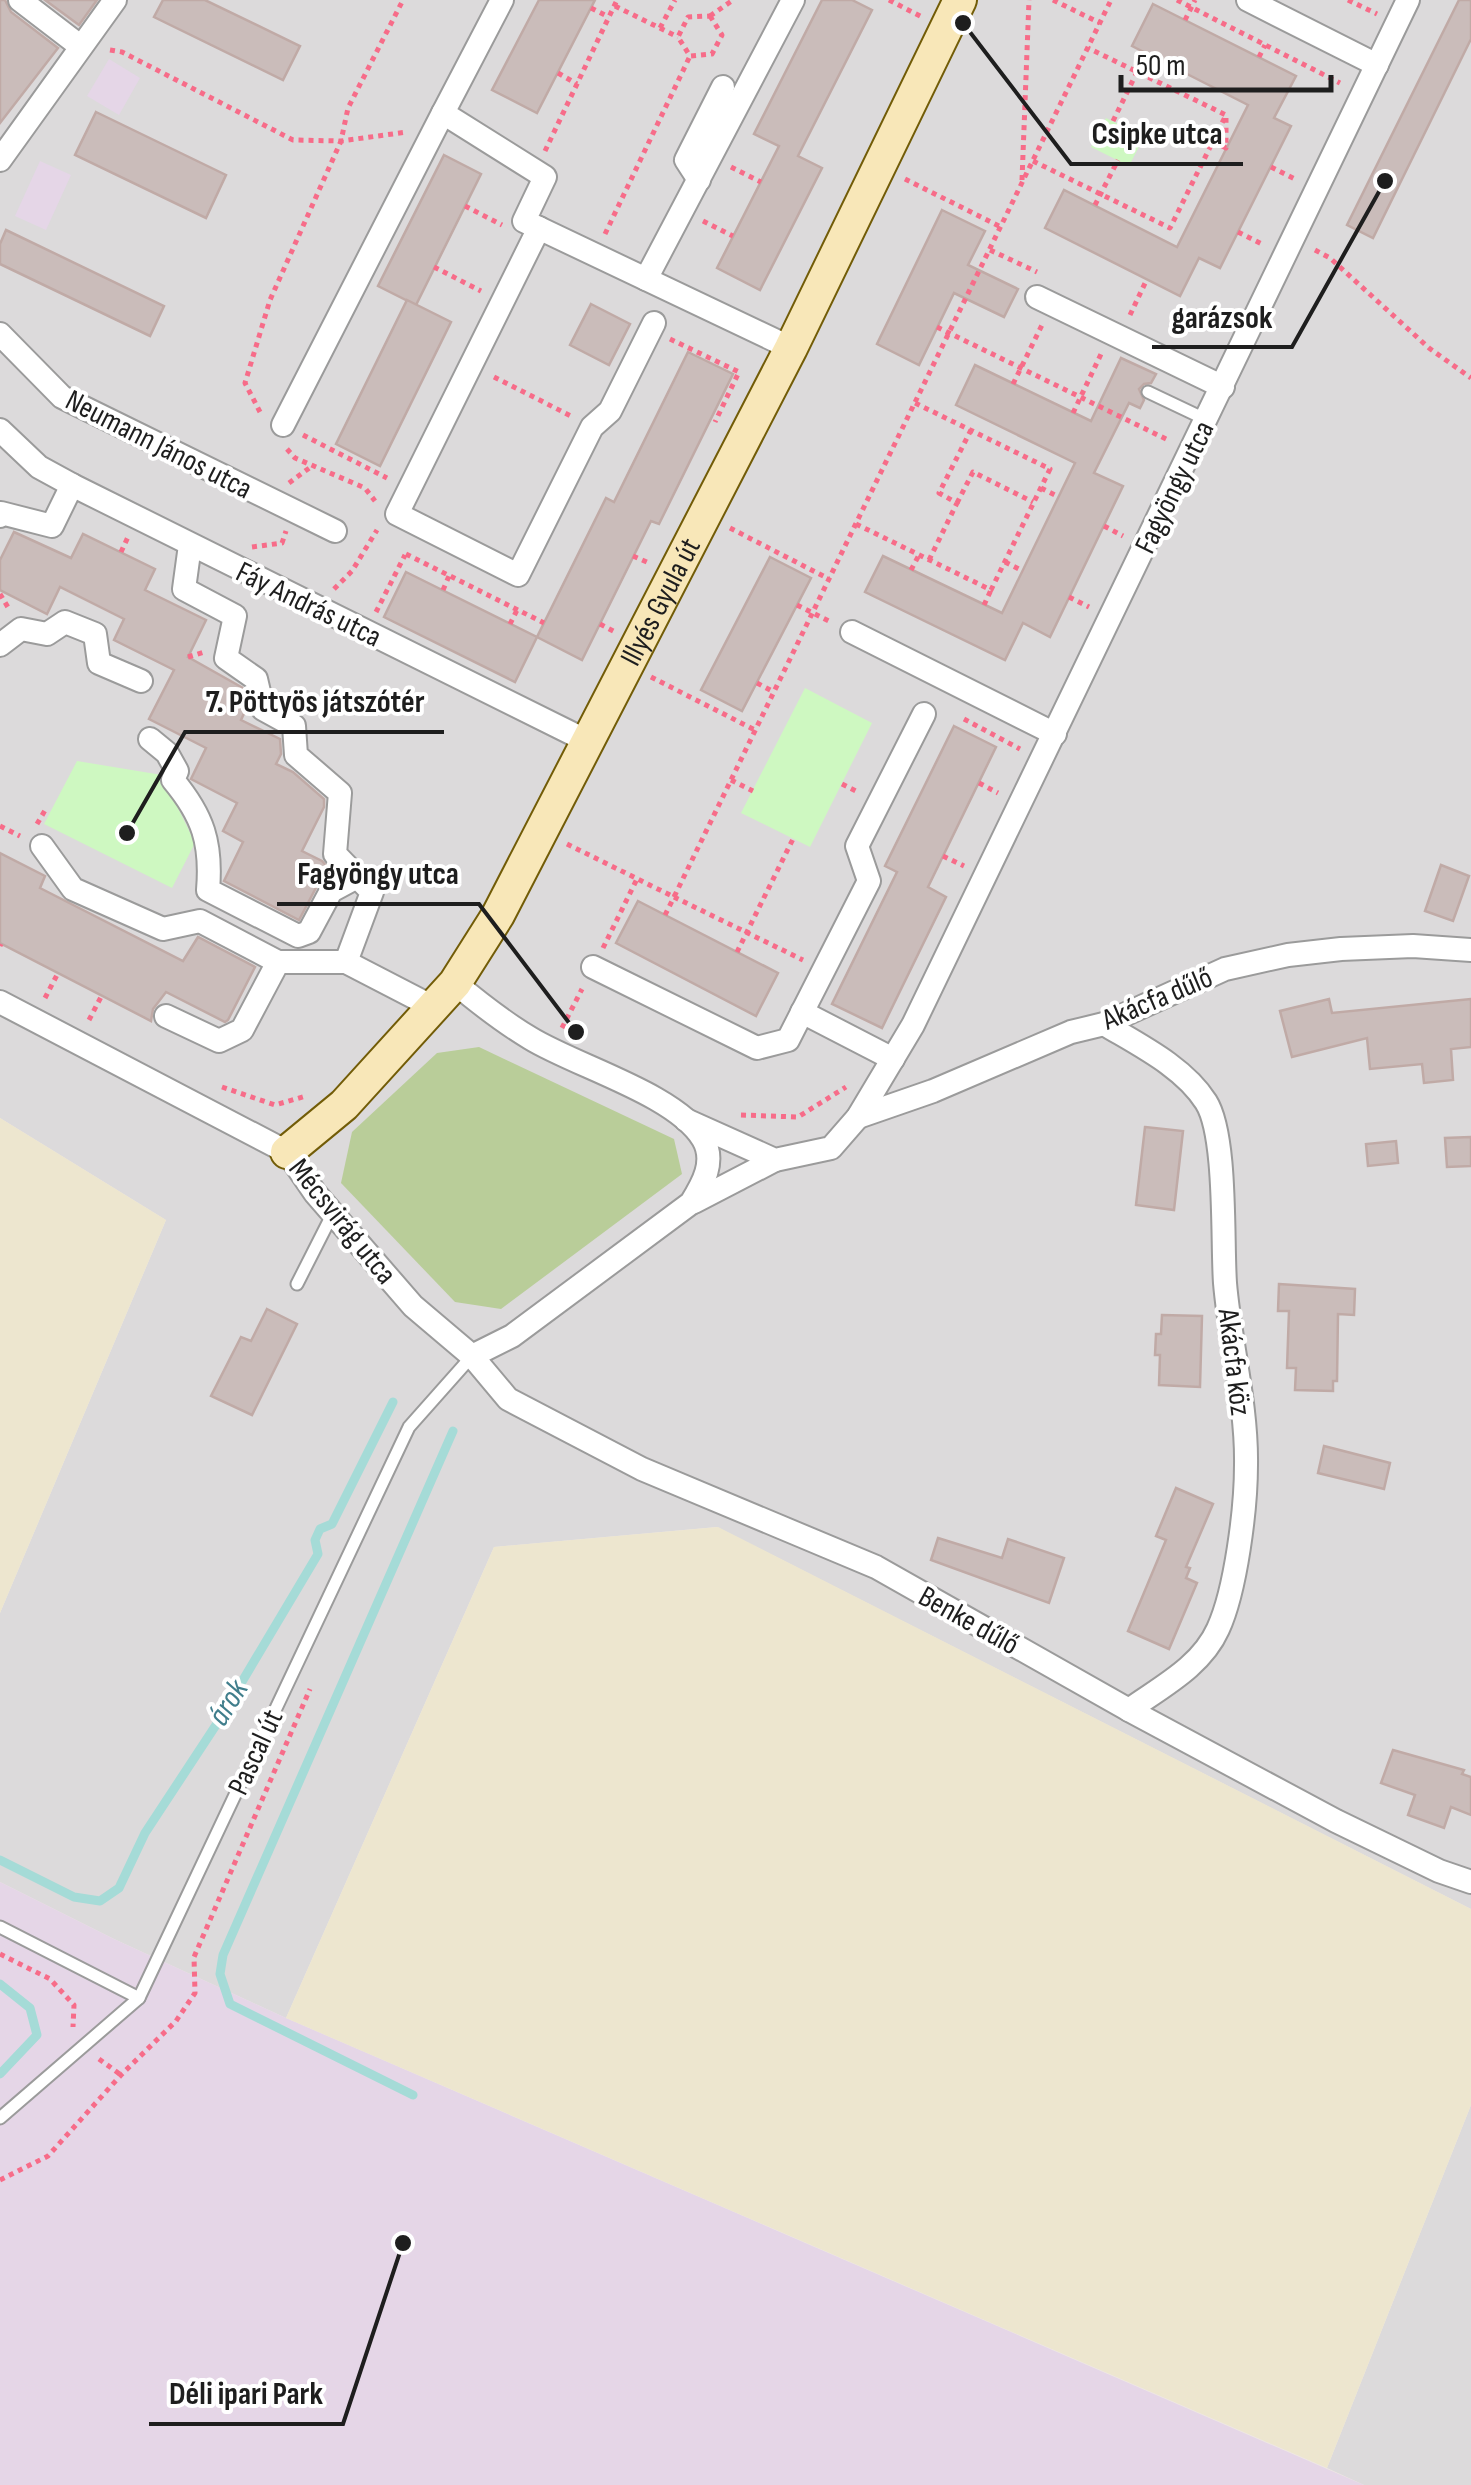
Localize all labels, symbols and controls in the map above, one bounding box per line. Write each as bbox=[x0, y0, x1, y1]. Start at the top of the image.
scale bar bbox=[1121, 30, 1331, 92]
text: 50 m bbox=[1136, 48, 1185, 84]
callout: Csipke utca bbox=[1071, 102, 1243, 164]
text: Csipke utca bbox=[1091, 115, 1223, 154]
callout: garázsok bbox=[1152, 285, 1292, 347]
text: garázsok bbox=[1172, 299, 1273, 338]
street label: Neumann János utca bbox=[59, 382, 258, 507]
street label: Fagyöngy utca bbox=[1127, 415, 1222, 560]
street label: Illyés Gyula út bbox=[613, 532, 709, 672]
street label: Fáy András utca bbox=[230, 554, 387, 656]
callout: 7. Pöttyös játszótér bbox=[185, 670, 444, 732]
text: 7. Pöttyös játszótér bbox=[205, 683, 425, 722]
callout: Fagyöngy utca bbox=[277, 842, 479, 904]
text: Fagyöngy utca bbox=[297, 855, 459, 894]
street label: Akácfa dűlő bbox=[1096, 960, 1218, 1039]
street label: Mécsvirág utca bbox=[281, 1152, 404, 1292]
street label: Akácfa köz bbox=[1209, 1306, 1258, 1418]
street label: Benke dűlő bbox=[912, 1579, 1025, 1663]
water label: árok bbox=[199, 1672, 258, 1733]
street label: Pascal út bbox=[221, 1704, 291, 1801]
callout: Déli ipari Park bbox=[149, 2362, 343, 2424]
text: Déli ipari Park bbox=[169, 2375, 324, 2414]

